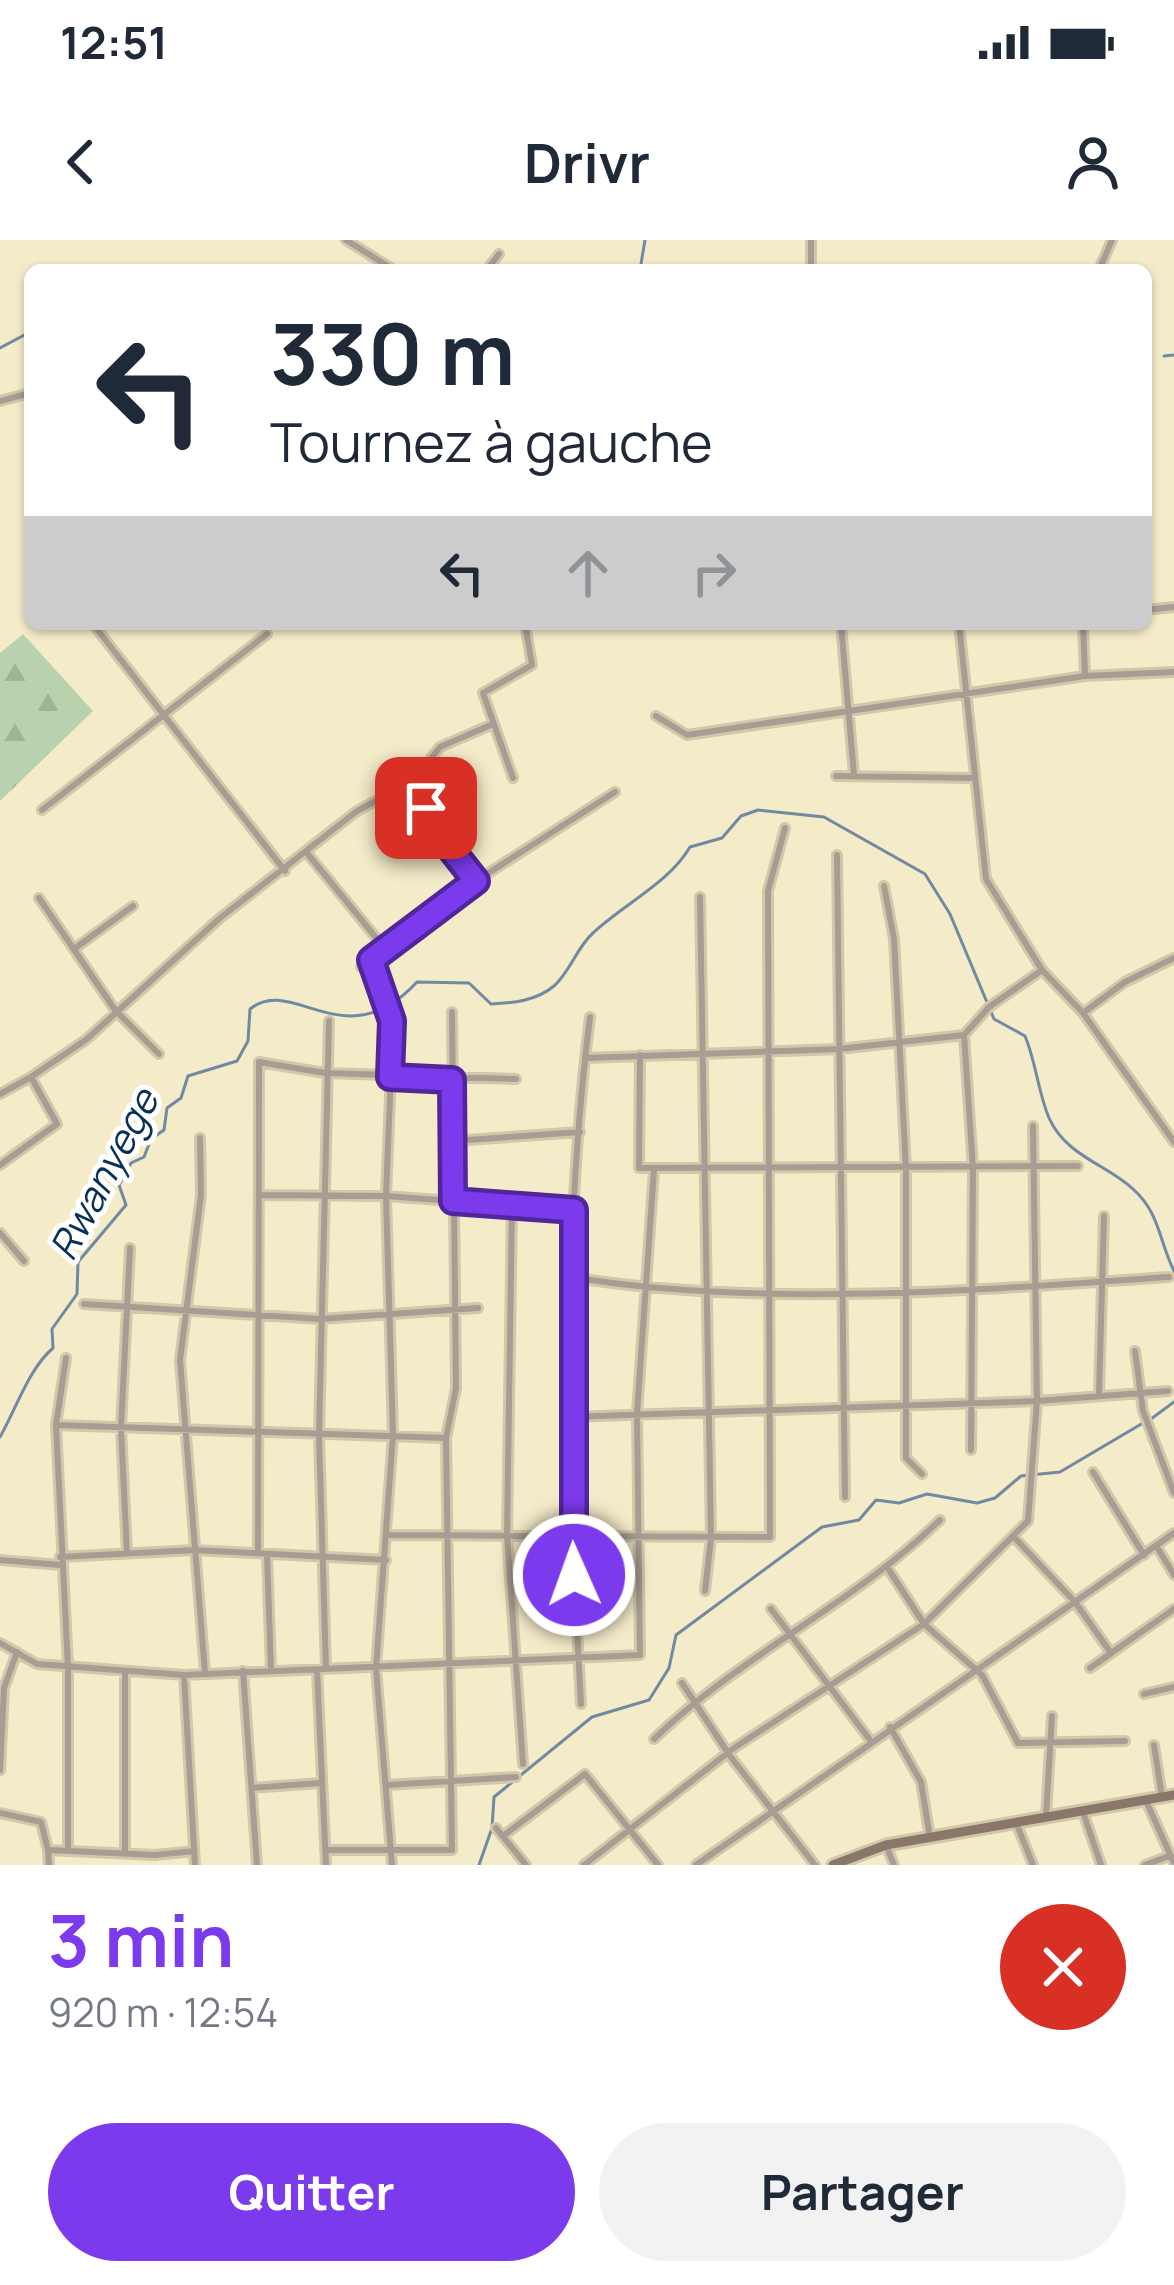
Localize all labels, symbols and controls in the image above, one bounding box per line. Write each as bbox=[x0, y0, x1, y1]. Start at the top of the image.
text: 12:51 bbox=[60, 11, 168, 73]
text: Drivr bbox=[524, 125, 650, 199]
icon: back bbox=[48, 129, 114, 195]
icon: person bbox=[1060, 129, 1126, 195]
text: 330 m bbox=[270, 295, 515, 410]
icon: left bbox=[72, 312, 228, 468]
text: Tournez à gauche bbox=[270, 404, 713, 478]
icon: left bbox=[429, 540, 495, 606]
icon: ahead bbox=[555, 540, 621, 606]
icon: right bbox=[681, 540, 747, 606]
pin bbox=[375, 757, 477, 859]
icon: arrive bbox=[393, 775, 459, 841]
water label: Rwanyege bbox=[36, 1077, 172, 1269]
position arrow bbox=[511, 1512, 637, 1638]
text: 3 min bbox=[48, 1890, 234, 1989]
button: close bbox=[1000, 1904, 1126, 2030]
text: 920 m · 12:54 bbox=[48, 1985, 278, 2039]
button: Quitter bbox=[48, 2123, 575, 2261]
button: Partager bbox=[599, 2123, 1126, 2261]

